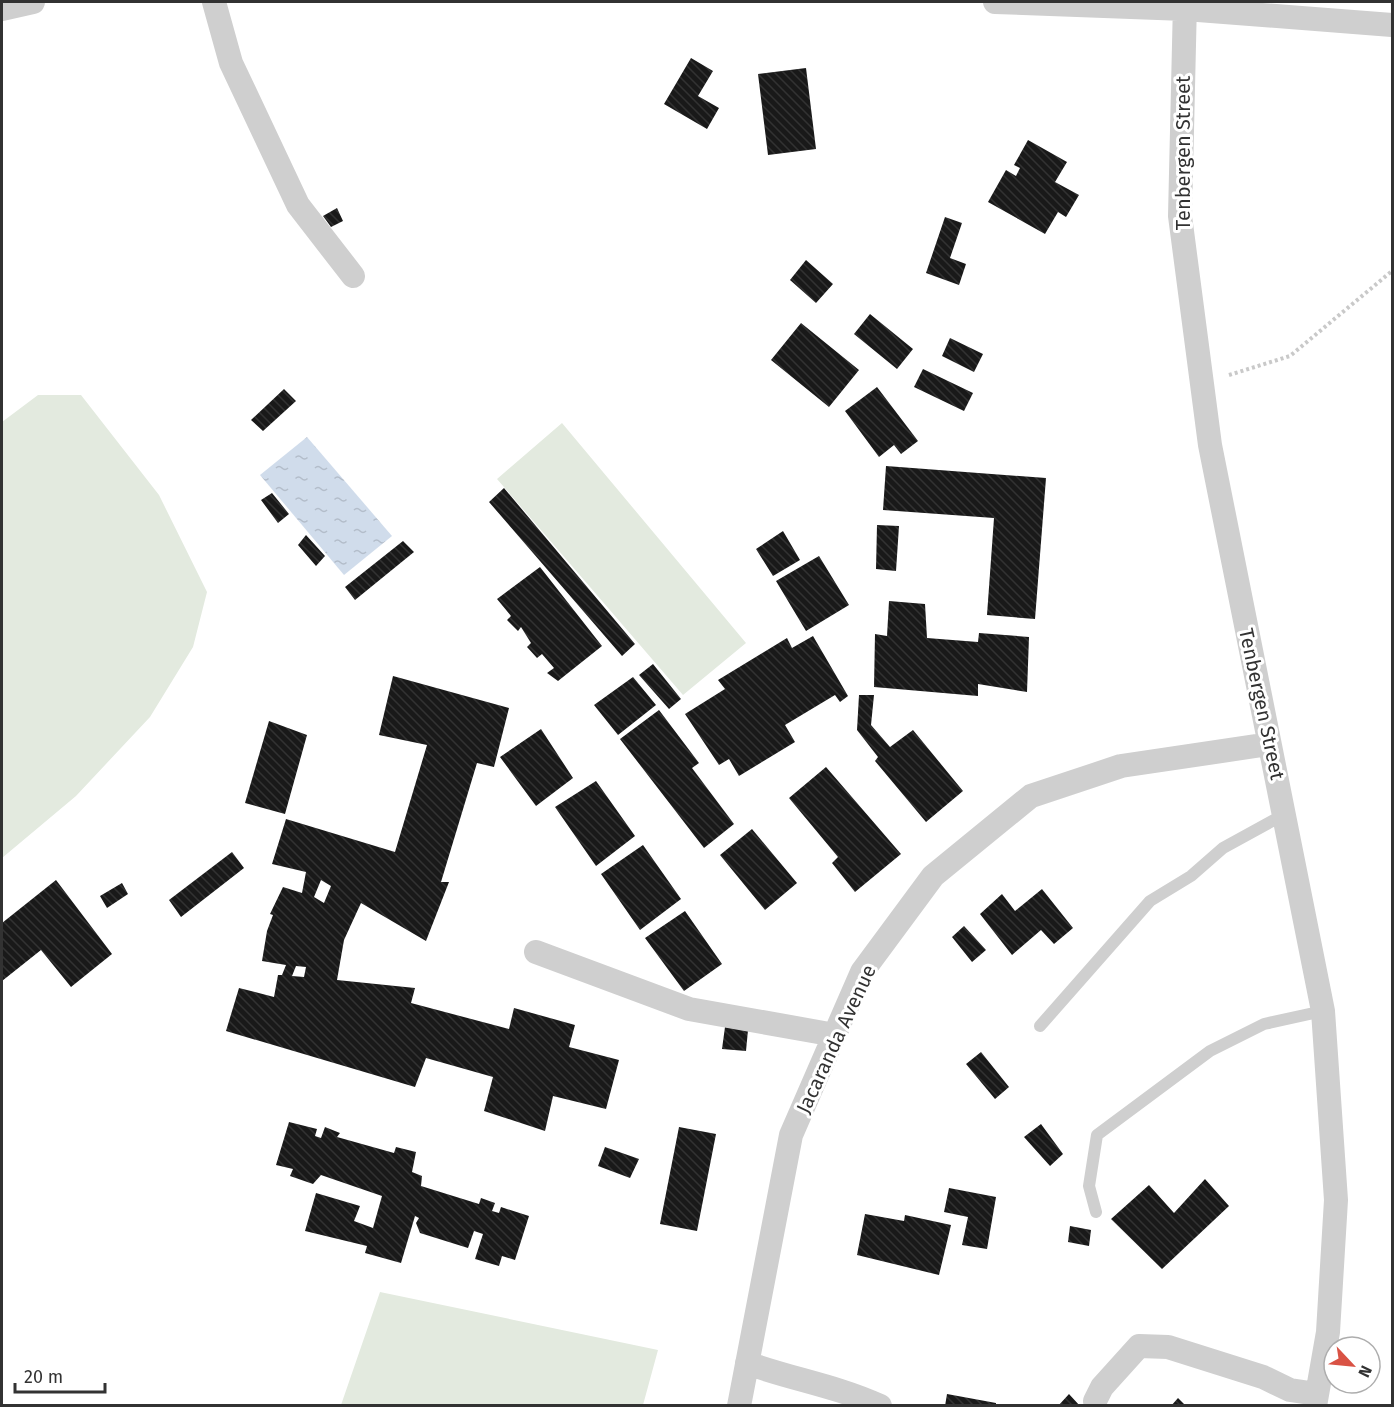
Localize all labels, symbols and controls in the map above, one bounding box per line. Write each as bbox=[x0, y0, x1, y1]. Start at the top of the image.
street label: Tenbergen Street bbox=[1171, 75, 1195, 230]
street label: Tenbergen Street bbox=[1234, 626, 1290, 783]
street label: Jacaranda Avenue bbox=[791, 961, 881, 1117]
north arrow bbox=[1322, 1335, 1382, 1395]
scale bar bbox=[15, 1356, 105, 1394]
text: N bbox=[1354, 1362, 1376, 1380]
text: 20 m bbox=[24, 1366, 63, 1388]

